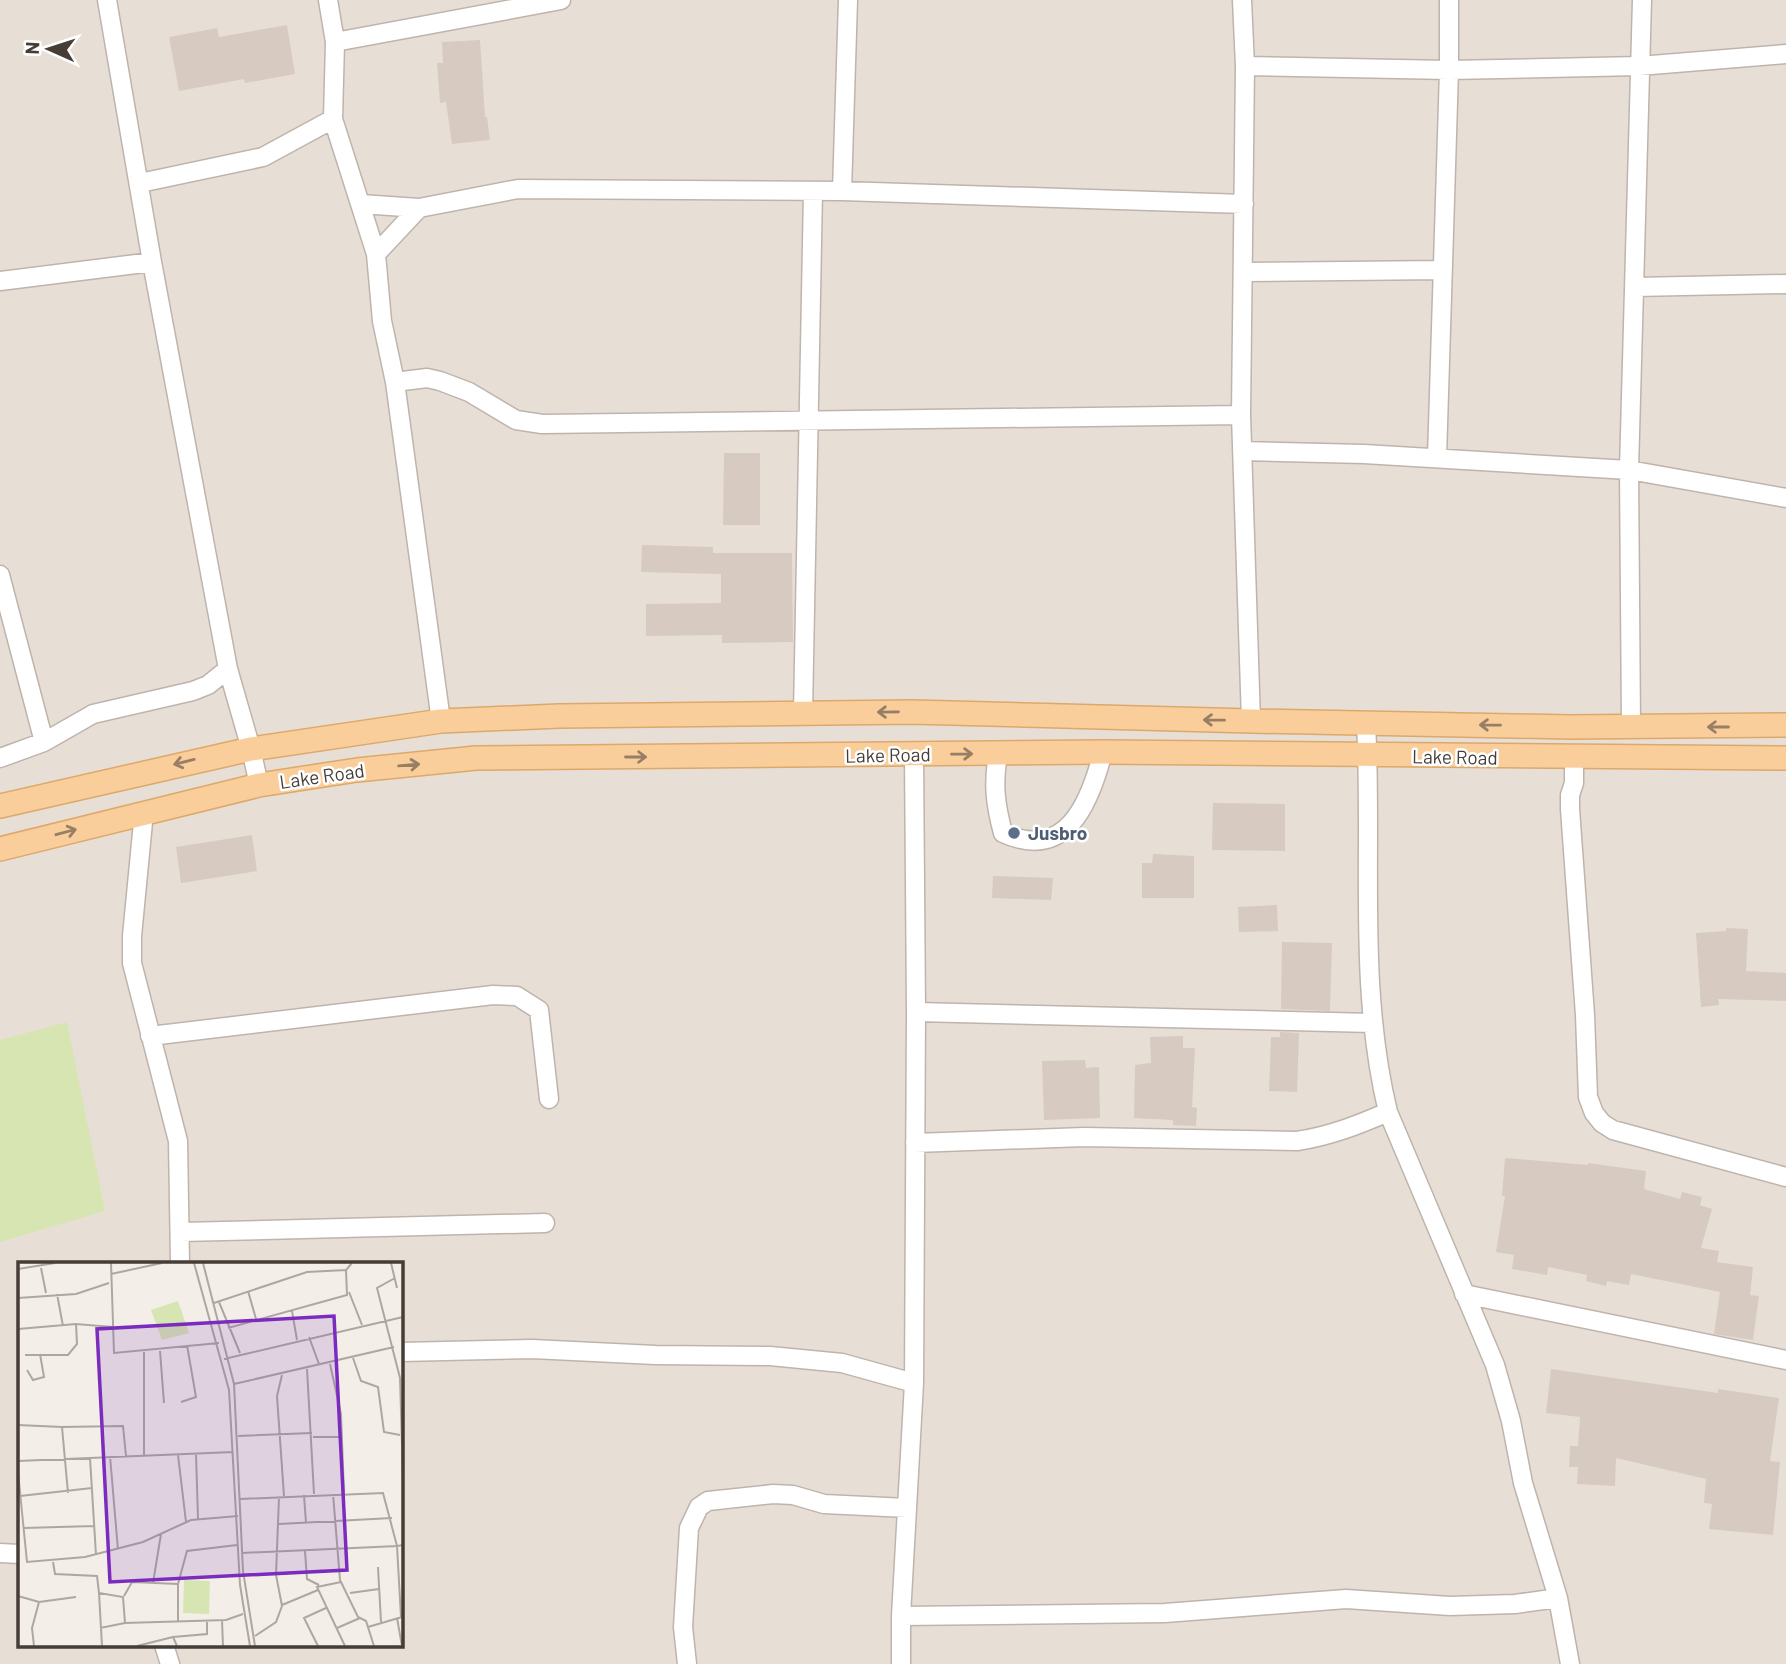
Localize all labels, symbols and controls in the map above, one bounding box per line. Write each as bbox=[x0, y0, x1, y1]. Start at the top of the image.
north arrow bbox=[14, 14, 84, 84]
text: N bbox=[20, 41, 43, 55]
one-way arrow bbox=[877, 705, 900, 719]
one-way arrow bbox=[1203, 714, 1226, 727]
one-way arrow bbox=[1479, 718, 1502, 732]
one-way arrow bbox=[1707, 720, 1730, 734]
street label: Lake Road bbox=[845, 742, 931, 767]
street label: Lake Road bbox=[1412, 744, 1498, 769]
one-way arrow bbox=[950, 748, 973, 761]
one-way arrow bbox=[624, 750, 647, 764]
one-way arrow bbox=[173, 756, 196, 770]
street label: Lake Road bbox=[278, 758, 366, 793]
one-way arrow bbox=[397, 758, 420, 771]
place label: Jusbro bbox=[1028, 821, 1087, 844]
one-way arrow bbox=[54, 825, 77, 838]
marker: Jusbro bbox=[1006, 825, 1022, 841]
inset map bbox=[18, 1262, 402, 1646]

